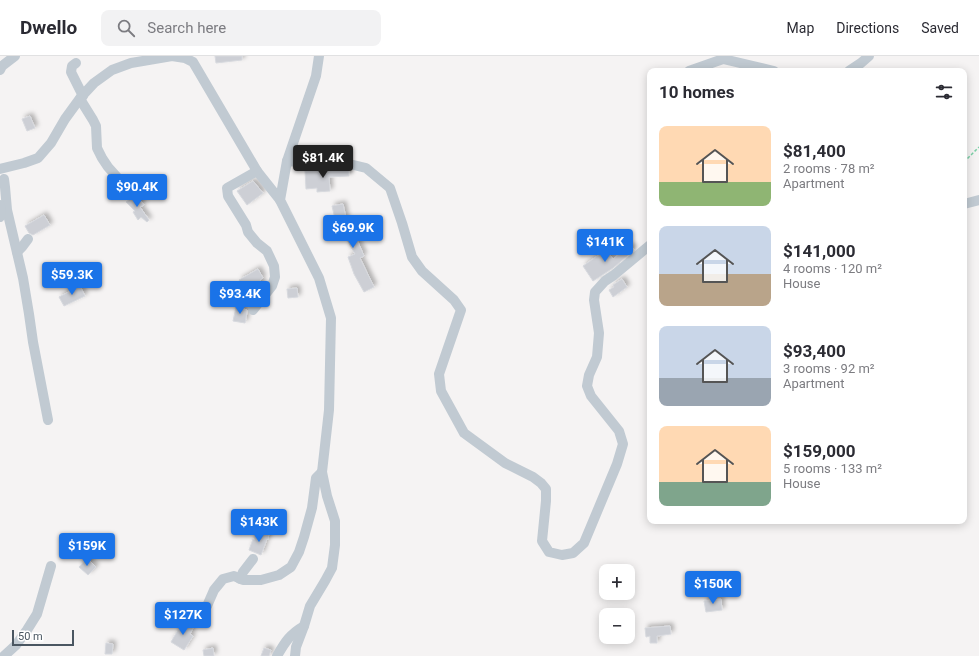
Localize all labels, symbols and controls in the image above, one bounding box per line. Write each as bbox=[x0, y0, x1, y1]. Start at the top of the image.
search box bbox=[101, 10, 381, 46]
text: Dwello bbox=[20, 16, 77, 39]
icon: search bbox=[115, 17, 137, 39]
text: Search here bbox=[147, 19, 226, 37]
text: Map bbox=[787, 20, 814, 36]
text: Directions bbox=[836, 20, 899, 36]
text: Saved bbox=[921, 20, 959, 36]
icon: filters bbox=[933, 81, 955, 103]
text: 10 homes bbox=[659, 82, 735, 102]
text: $81,400 bbox=[783, 141, 846, 161]
icon: home bbox=[691, 142, 739, 190]
pin: $81.4K bbox=[290, 145, 356, 179]
text: $81.4K bbox=[302, 150, 344, 165]
text: 2 rooms · 78 m² bbox=[783, 161, 875, 176]
pin: $90.4K bbox=[104, 174, 170, 208]
text: Apartment bbox=[783, 176, 845, 191]
text: $90.4K bbox=[116, 179, 158, 194]
pin: $69.9K bbox=[320, 215, 386, 249]
text: $69.9K bbox=[332, 220, 374, 235]
pin: $141K bbox=[577, 229, 633, 263]
text: $141K bbox=[586, 234, 624, 249]
text: $141,000 bbox=[783, 241, 855, 261]
icon: home bbox=[691, 242, 739, 290]
text: 4 rooms · 120 m² bbox=[783, 261, 882, 276]
pin: $59.3K bbox=[39, 262, 105, 296]
text: $59.3K bbox=[51, 267, 93, 282]
text: House bbox=[783, 276, 820, 291]
pin: $93.4K bbox=[207, 281, 273, 315]
text: $93.4K bbox=[219, 286, 261, 301]
text: $93,400 bbox=[783, 341, 846, 361]
icon: home bbox=[691, 342, 739, 390]
text: 3 rooms · 92 m² bbox=[783, 361, 875, 376]
text: Apartment bbox=[783, 376, 845, 391]
text: $159,000 bbox=[783, 441, 855, 461]
icon: home bbox=[691, 442, 739, 490]
text: 5 rooms · 133 m² bbox=[783, 461, 882, 476]
text: House bbox=[783, 476, 820, 491]
pin: $143K bbox=[231, 509, 287, 543]
text: $143K bbox=[240, 514, 278, 529]
pin: $159K bbox=[59, 533, 115, 567]
text: $159K bbox=[68, 538, 106, 553]
map controls bbox=[599, 564, 635, 644]
button: + bbox=[599, 564, 635, 600]
pin: $150K bbox=[685, 571, 741, 605]
text: $150K bbox=[694, 576, 732, 591]
pin: $127K bbox=[155, 602, 211, 636]
text: $127K bbox=[164, 607, 202, 622]
button: − bbox=[599, 608, 635, 644]
scale bar bbox=[12, 628, 74, 647]
text: 50 m bbox=[18, 630, 43, 643]

